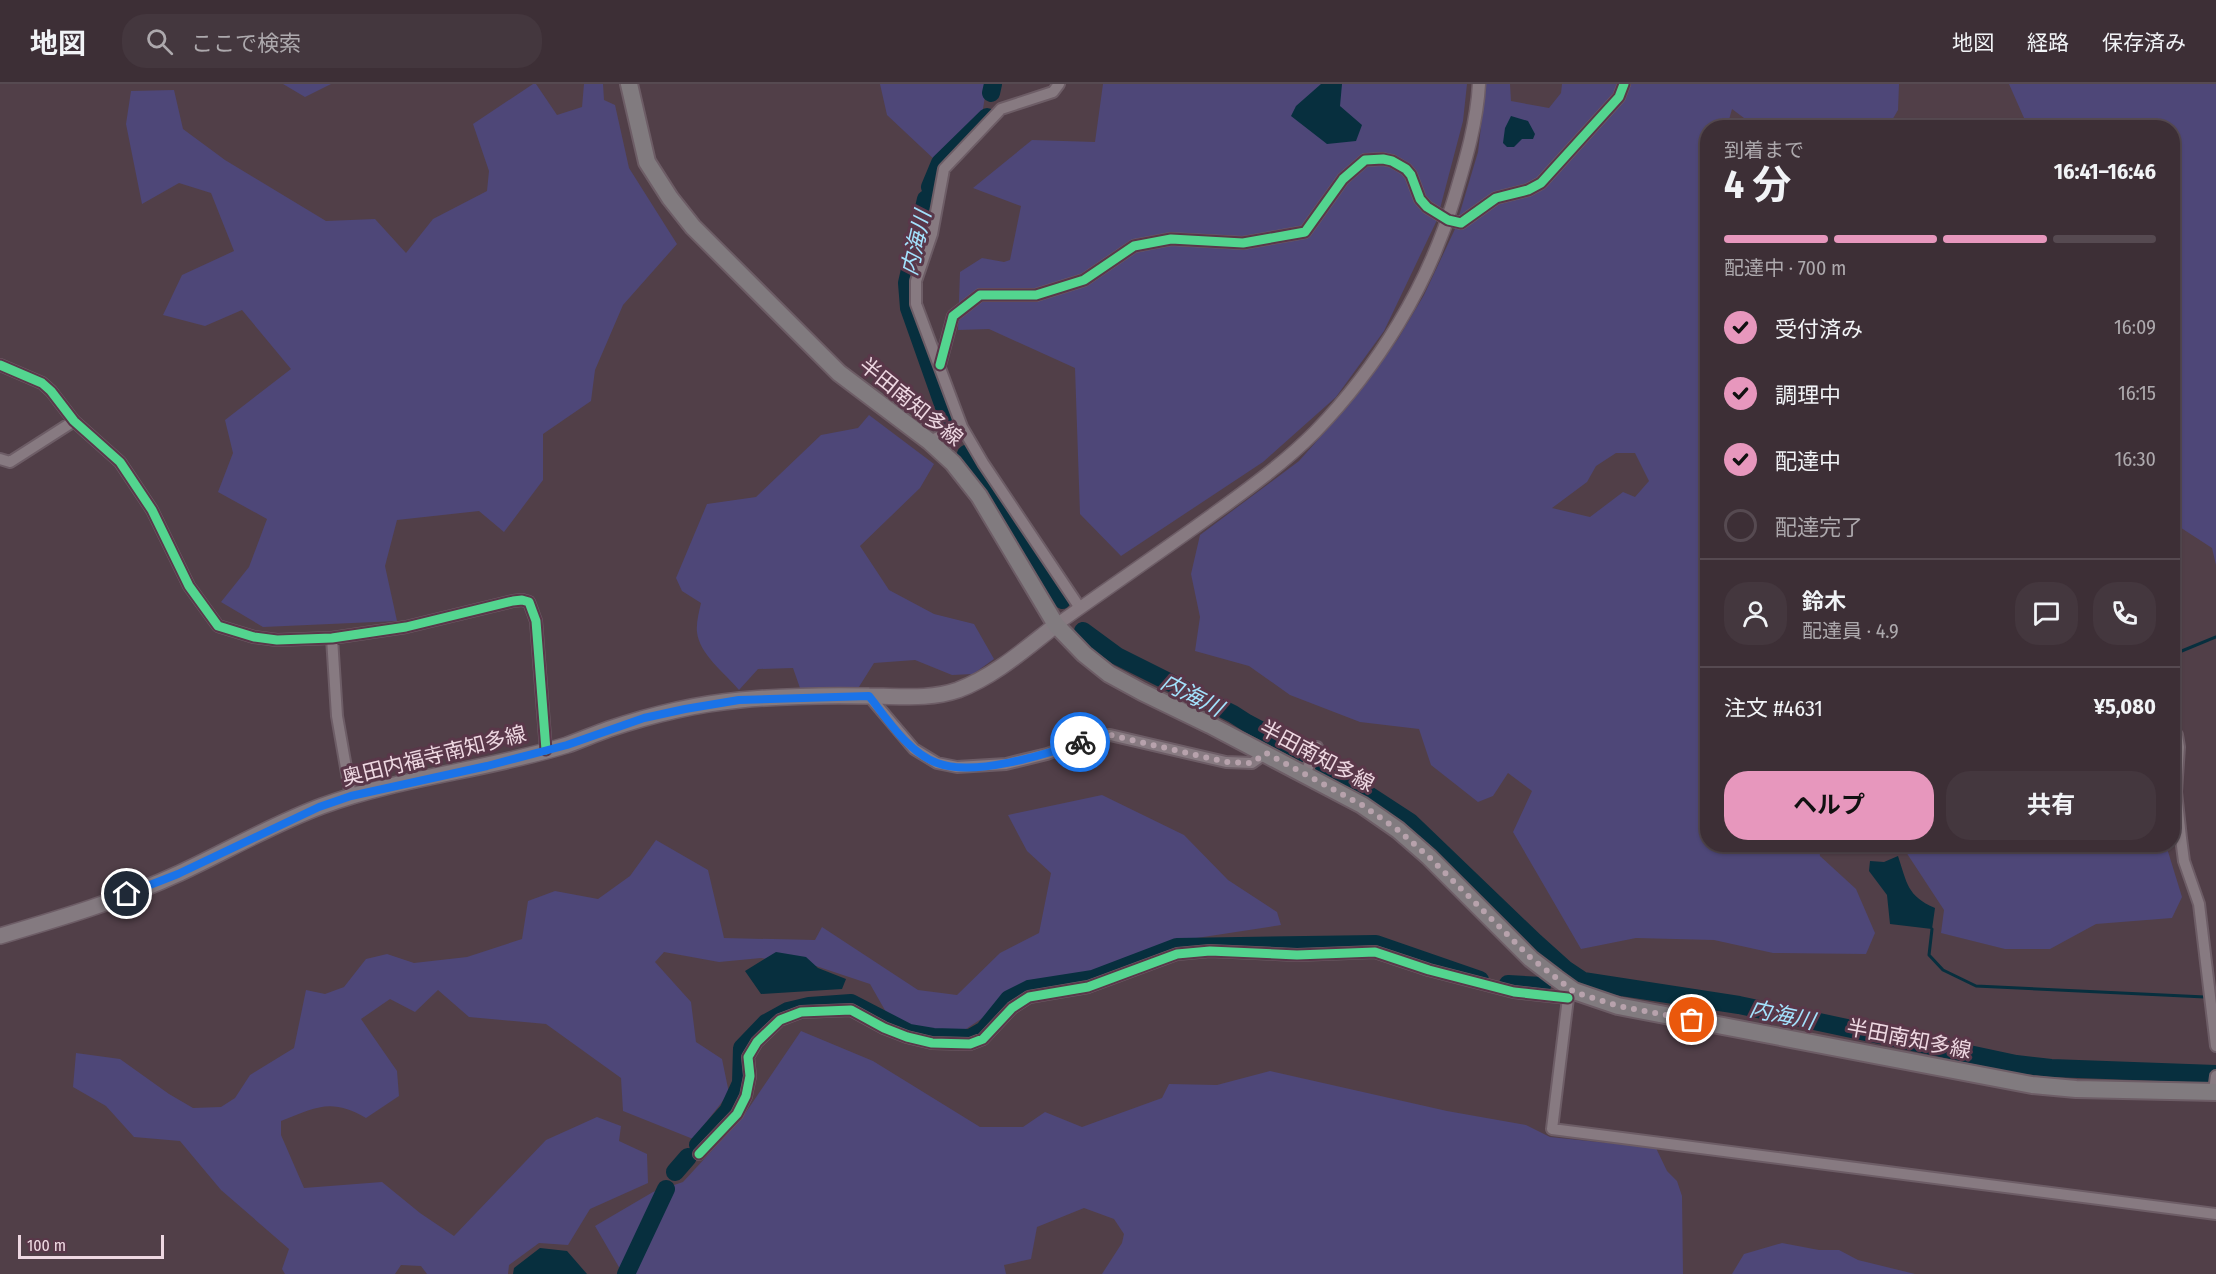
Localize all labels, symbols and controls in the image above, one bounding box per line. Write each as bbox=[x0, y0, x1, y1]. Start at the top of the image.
search box bbox=[122, 14, 542, 68]
icon: search bbox=[143, 25, 176, 58]
text: 地図 bbox=[30, 27, 86, 60]
text: ここで検索 bbox=[191, 30, 301, 57]
text: 地図 bbox=[1952, 30, 1994, 56]
text: 経路 bbox=[2027, 30, 2069, 56]
text: 保存済み bbox=[2102, 30, 2186, 56]
text: 到着まで bbox=[1724, 138, 1804, 162]
text: 16:41–16:46 bbox=[2054, 158, 2156, 185]
text: 4 分 bbox=[1724, 162, 1791, 208]
water label: 内海川 bbox=[895, 206, 937, 278]
text: 配達中 · 700 m bbox=[1724, 256, 1846, 280]
icon: check bbox=[1724, 311, 1757, 344]
text: 16:09 bbox=[2114, 315, 2156, 339]
text: 受付済み bbox=[1775, 316, 1863, 343]
street label: 半田南知多線 bbox=[854, 352, 968, 452]
icon: check bbox=[1724, 377, 1757, 410]
text: 16:15 bbox=[2118, 381, 2156, 405]
text: 調理中 bbox=[1775, 382, 1841, 409]
icon: check bbox=[1724, 443, 1757, 476]
text: 16:30 bbox=[2114, 447, 2156, 471]
text: 配達中 bbox=[1775, 448, 1841, 475]
text: 配達完了 bbox=[1775, 514, 1863, 541]
button: person bbox=[1724, 582, 1787, 645]
button: chat bbox=[2015, 582, 2078, 645]
button: phone bbox=[2093, 582, 2156, 645]
text: 鈴木 bbox=[1802, 588, 1846, 615]
text: 配達員 · 4.9 bbox=[1802, 619, 1899, 643]
water label: 内海川 bbox=[1156, 668, 1229, 723]
text: ¥5,080 bbox=[2094, 693, 2156, 720]
text: 注文 #4631 bbox=[1724, 695, 1823, 722]
courier bbox=[1050, 712, 1110, 772]
street label: 半田南知多線 bbox=[1255, 715, 1379, 797]
street label: 奥田内福寺南知多線 bbox=[339, 721, 529, 791]
icon: bike bbox=[1064, 726, 1097, 759]
button: ヘルプ bbox=[1724, 771, 1934, 840]
button: 共有 bbox=[1946, 771, 2156, 840]
pin bbox=[101, 868, 152, 919]
icon: home bbox=[110, 877, 143, 910]
pin bbox=[1666, 994, 1717, 1045]
water label: 内海川 bbox=[1747, 995, 1819, 1035]
icon: bag bbox=[1675, 1003, 1708, 1036]
street label: 半田南知多線 bbox=[1845, 1014, 1973, 1064]
scale bar bbox=[18, 1232, 164, 1260]
text: 100 m bbox=[27, 1236, 66, 1255]

